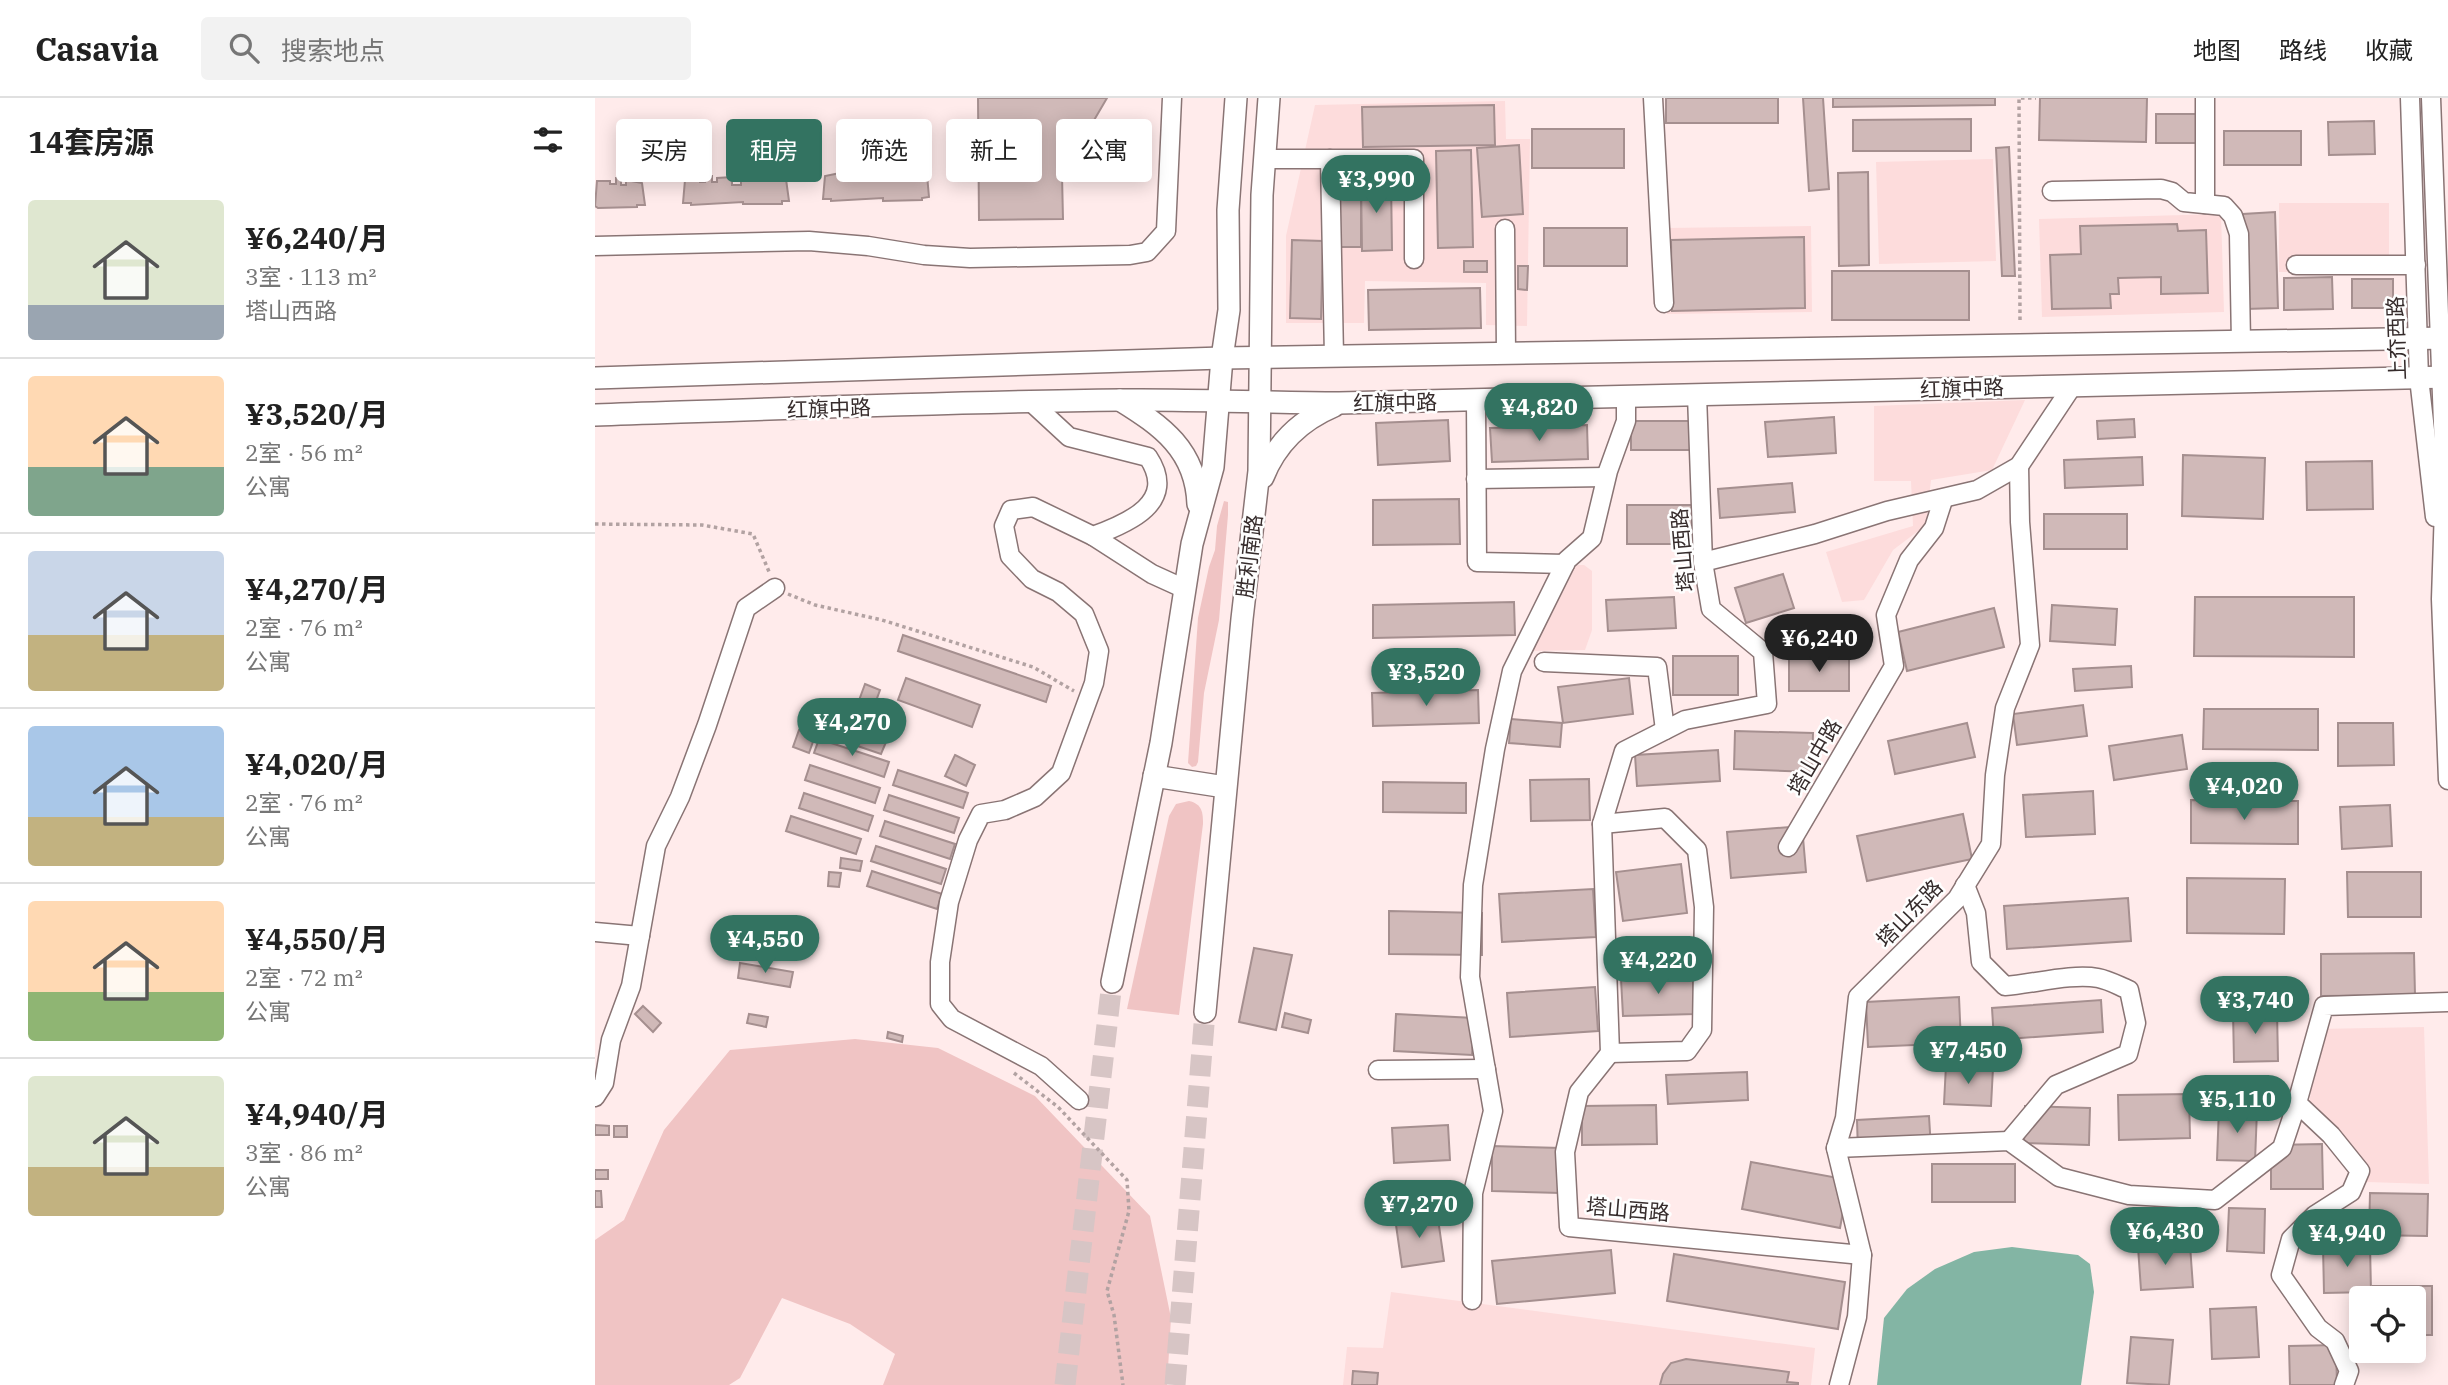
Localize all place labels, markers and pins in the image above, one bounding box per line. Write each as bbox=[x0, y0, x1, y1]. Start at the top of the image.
pin: ¥3,990 bbox=[1319, 156, 1433, 215]
pin: ¥4,820 bbox=[1482, 384, 1596, 443]
pin: ¥6,240 bbox=[1762, 614, 1876, 674]
pin: ¥3,520 bbox=[1369, 648, 1483, 708]
pin: ¥4,270 bbox=[795, 698, 909, 758]
pin: ¥4,020 bbox=[2187, 762, 2301, 822]
pin: ¥4,550 bbox=[708, 916, 822, 975]
pin: ¥4,220 bbox=[1601, 936, 1715, 996]
pin: ¥3,740 bbox=[2198, 976, 2312, 1036]
pin: ¥7,450 bbox=[1911, 1026, 2025, 1086]
pin: ¥5,110 bbox=[2180, 1076, 2294, 1135]
pin: ¥7,270 bbox=[1362, 1180, 1476, 1240]
pin: ¥6,430 bbox=[2108, 1208, 2222, 1267]
pin: ¥4,940 bbox=[2290, 1210, 2404, 1269]

